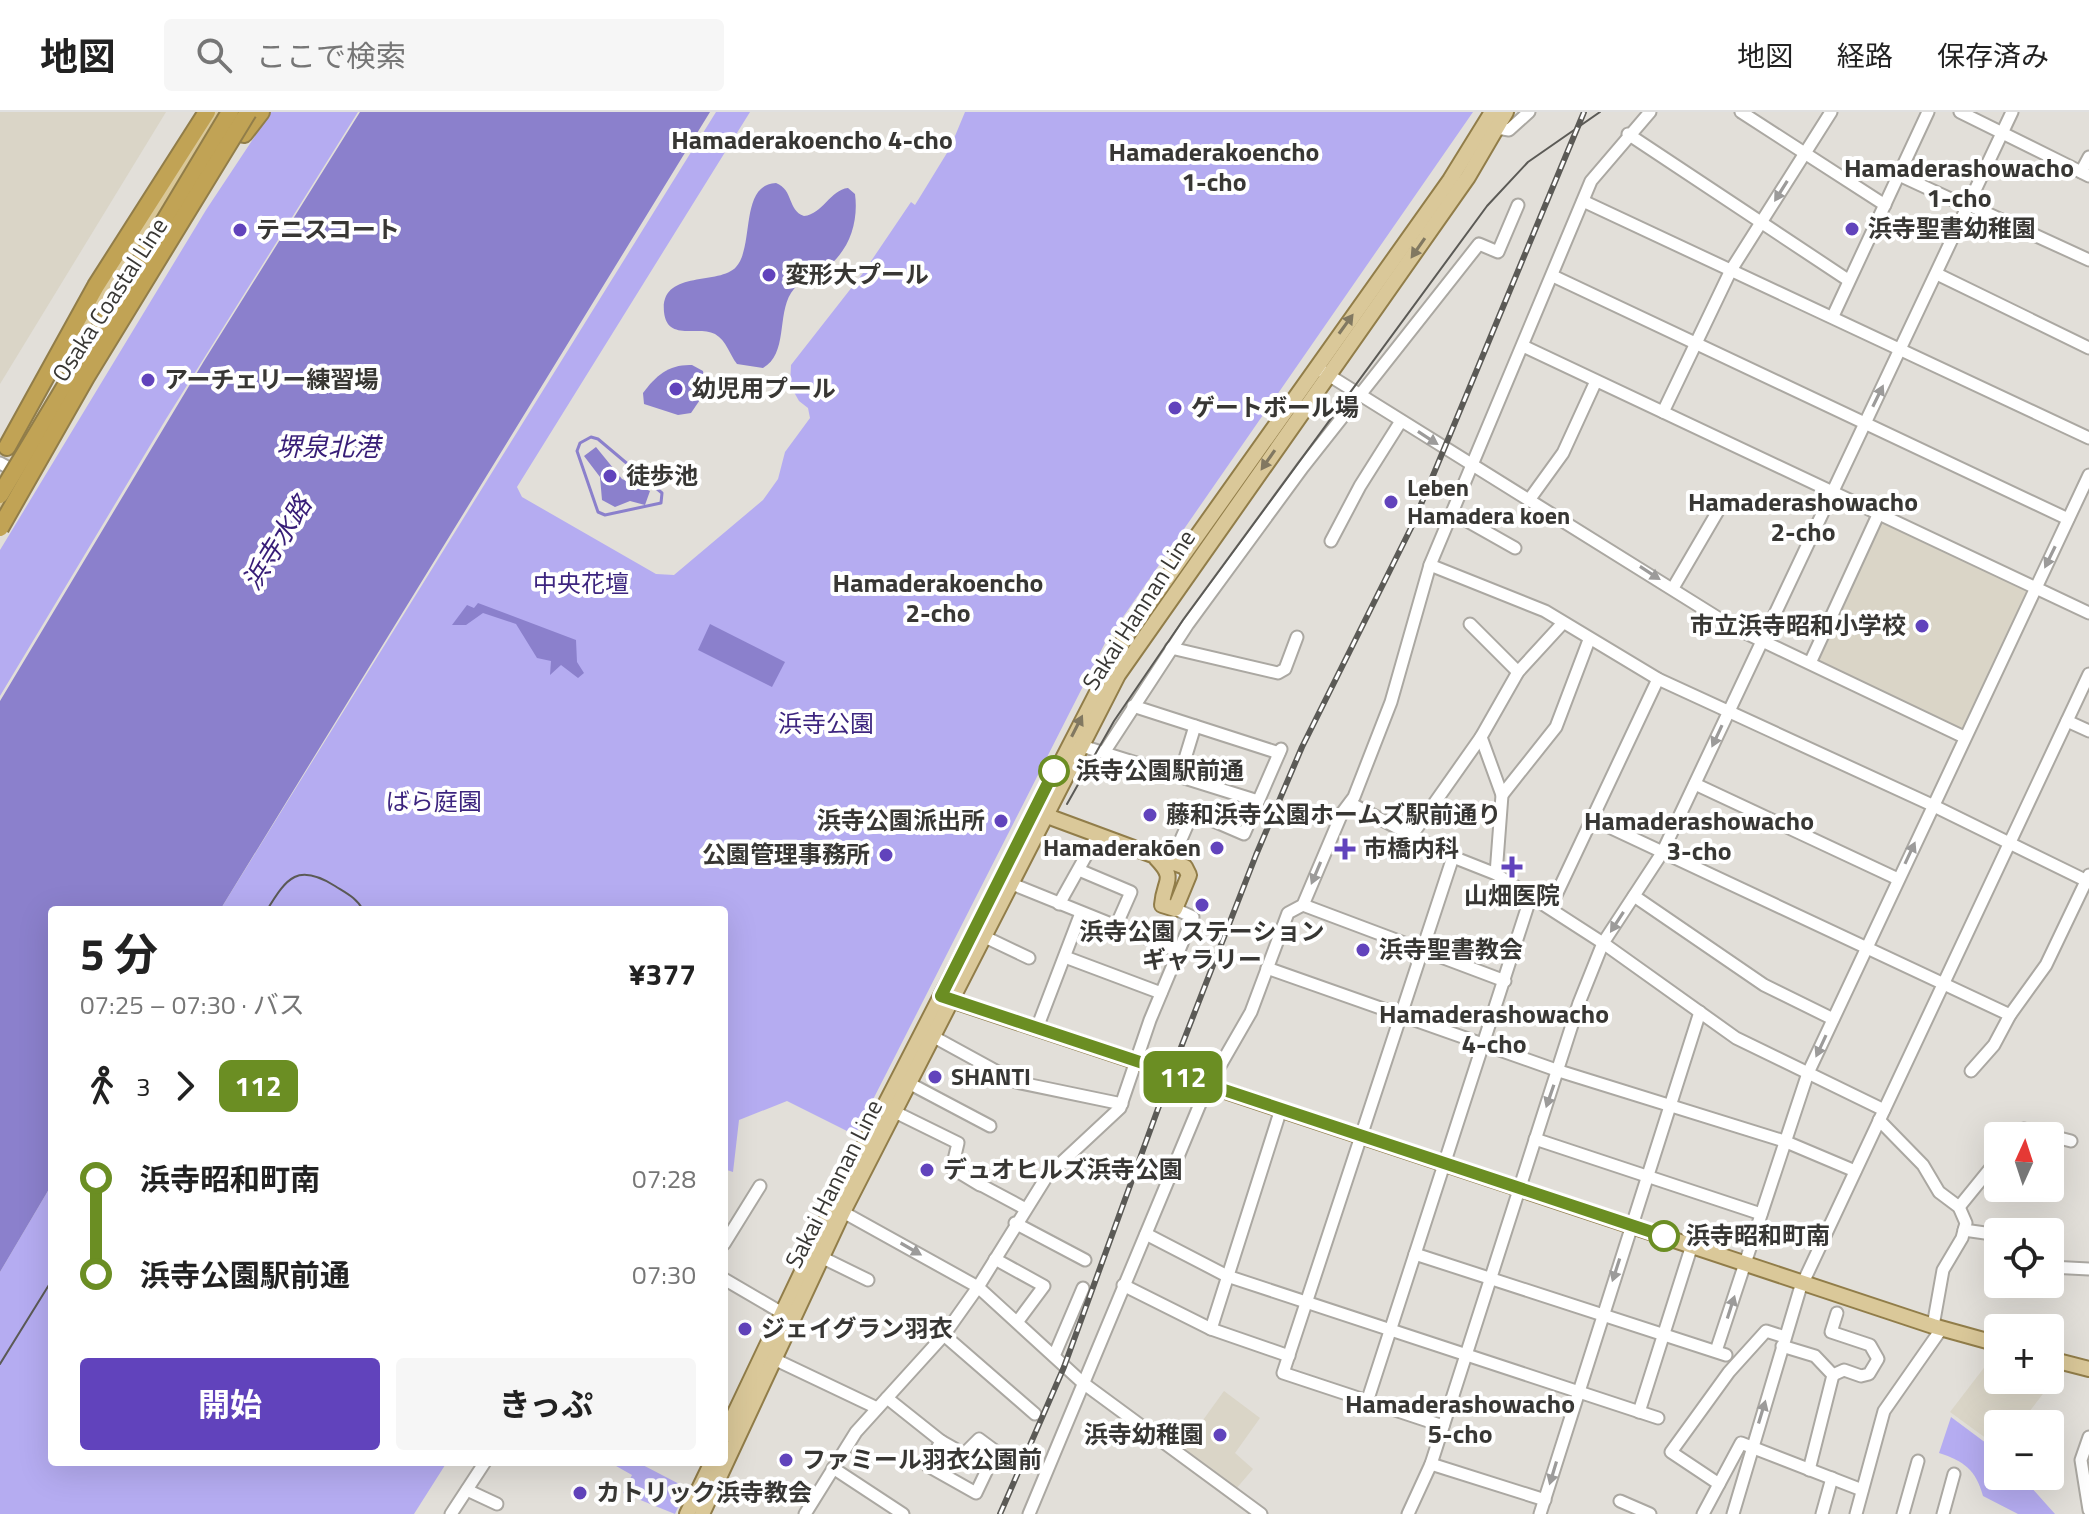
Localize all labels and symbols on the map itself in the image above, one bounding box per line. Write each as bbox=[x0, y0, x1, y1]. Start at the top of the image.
district label: Hamaderakoencho 4-cho bbox=[671, 120, 953, 159]
district label: Hamaderakoencho 1-cho bbox=[1109, 132, 1319, 201]
district label: Hamaderashowacho 1-cho bbox=[1844, 148, 2074, 217]
one-way arrow bbox=[1774, 180, 1789, 201]
street label: Osaka Coastal Line bbox=[42, 210, 176, 389]
place label: 浜寺聖書幼稚園 bbox=[1868, 210, 2036, 246]
place label: テニスコート bbox=[256, 211, 400, 247]
marker: 浜寺聖書幼稚園 bbox=[1843, 220, 1861, 238]
marker: テニスコート bbox=[231, 221, 249, 239]
one-way arrow bbox=[1411, 237, 1426, 258]
place label: 変形大プール bbox=[785, 256, 929, 292]
marker: 変形大プール bbox=[760, 266, 778, 284]
one-way arrow bbox=[1337, 314, 1353, 334]
place label: アーチェリー練習場 bbox=[164, 361, 379, 397]
place label: 幼児用プール bbox=[692, 370, 836, 406]
marker: アーチェリー練習場 bbox=[139, 371, 157, 389]
marker: 幼児用プール bbox=[667, 380, 685, 398]
one-way arrow bbox=[1871, 384, 1885, 407]
place label: ゲートボール場 bbox=[1191, 389, 1359, 425]
marker: ゲートボール場 bbox=[1166, 399, 1184, 417]
water label: 堺泉北港 bbox=[276, 427, 384, 466]
one-way arrow bbox=[1417, 431, 1439, 445]
one-way arrow bbox=[1261, 450, 1276, 471]
place label: 徒歩池 bbox=[626, 457, 698, 493]
marker: 徒歩池 bbox=[601, 467, 619, 485]
place label: Leben Hamadera koen bbox=[1407, 469, 1570, 533]
district label: Hamaderashowacho 2-cho bbox=[1688, 482, 1918, 551]
water label: 浜寺水路 bbox=[232, 487, 322, 597]
marker: Leben Hamadera koen bbox=[1382, 493, 1400, 511]
street label: Sakai Hannan Line bbox=[1073, 522, 1204, 697]
one-way arrow bbox=[2043, 545, 2057, 569]
district label: Hamaderakoencho 2-cho bbox=[833, 563, 1043, 632]
park label: 中央花壇 bbox=[533, 565, 629, 601]
one-way arrow bbox=[1639, 566, 1661, 580]
place label: 市立浜寺昭和小学校 bbox=[1690, 607, 1906, 643]
marker: 市立浜寺昭和小学校 bbox=[1913, 617, 1931, 635]
park label: 浜寺公園 bbox=[778, 705, 874, 741]
one-way arrow bbox=[1070, 714, 1084, 738]
one-way arrow bbox=[1710, 725, 1724, 748]
place label: 浜寺公園駅前通 bbox=[1076, 752, 1244, 788]
marker: 浜寺公園駅前通 bbox=[1039, 756, 1069, 786]
park label: ばら庭園 bbox=[386, 783, 482, 819]
place label: 藤和浜寺公園ホームズ駅前通り bbox=[1166, 796, 1501, 832]
district label: Hamaderashowacho 3-cho bbox=[1584, 801, 1814, 870]
place label: 浜寺公園派出所 bbox=[817, 802, 985, 838]
marker: 藤和浜寺公園ホームズ駅前通り bbox=[1141, 806, 1159, 824]
marker: 浜寺公園派出所 bbox=[992, 812, 1010, 830]
place label: Hamaderakōen bbox=[1043, 829, 1201, 865]
place label: 市橋内科 bbox=[1363, 830, 1459, 866]
place label: 公園管理事務所 bbox=[702, 836, 870, 872]
marker: 市橋内科 bbox=[1334, 838, 1356, 860]
marker: Hamaderakōen bbox=[1208, 839, 1226, 857]
one-way arrow bbox=[1903, 841, 1917, 865]
marker: 公園管理事務所 bbox=[877, 846, 895, 864]
marker: 山畑医院 bbox=[1501, 856, 1523, 878]
one-way arrow bbox=[1309, 861, 1322, 885]
place label: 山畑医院 bbox=[1464, 877, 1560, 913]
marker: 浜寺公園 ステーション ギャラリー bbox=[1193, 896, 1211, 914]
one-way arrow bbox=[1610, 911, 1625, 932]
place label: 浜寺公園 ステーション ギャラリー bbox=[1080, 913, 1324, 977]
place label: 浜寺聖書教会 bbox=[1379, 931, 1523, 967]
marker: 浜寺聖書教会 bbox=[1354, 941, 1372, 959]
district label: Hamaderashowacho 4-cho bbox=[1379, 994, 1609, 1063]
one-way arrow bbox=[1814, 1034, 1828, 1057]
line badge: 112 bbox=[1137, 1051, 1229, 1103]
place label: SHANTI bbox=[951, 1058, 1031, 1094]
marker: SHANTI bbox=[926, 1068, 944, 1086]
one-way arrow bbox=[1543, 1084, 1555, 1108]
street label: Sakai Hannan Line bbox=[775, 1093, 891, 1274]
north arrow bbox=[1984, 1122, 2064, 1202]
place label: デュオヒルズ浜寺公園 bbox=[943, 1151, 1183, 1187]
marker: デュオヒルズ浜寺公園 bbox=[918, 1161, 936, 1179]
place label: 浜寺昭和町南 bbox=[1686, 1217, 1830, 1253]
marker: 浜寺昭和町南 bbox=[1649, 1221, 1679, 1251]
one-way arrow bbox=[900, 1242, 922, 1256]
one-way arrow bbox=[1609, 1258, 1622, 1282]
one-way arrow bbox=[1725, 1294, 1737, 1318]
place label: ジェイグラン羽衣 bbox=[761, 1310, 953, 1346]
marker: ジェイグラン羽衣 bbox=[736, 1320, 754, 1338]
district label: Hamaderashowacho 5-cho bbox=[1345, 1384, 1575, 1453]
one-way arrow bbox=[1756, 1400, 1769, 1424]
place label: 浜寺幼稚園 bbox=[1084, 1416, 1204, 1452]
marker: 浜寺幼稚園 bbox=[1211, 1426, 1229, 1444]
place label: ファミール羽衣公園前 bbox=[802, 1441, 1042, 1477]
marker: ファミール羽衣公園前 bbox=[777, 1451, 795, 1469]
one-way arrow bbox=[1547, 1461, 1559, 1485]
place label: カトリック浜寺教会 bbox=[596, 1474, 812, 1510]
marker: カトリック浜寺教会 bbox=[571, 1484, 589, 1502]

